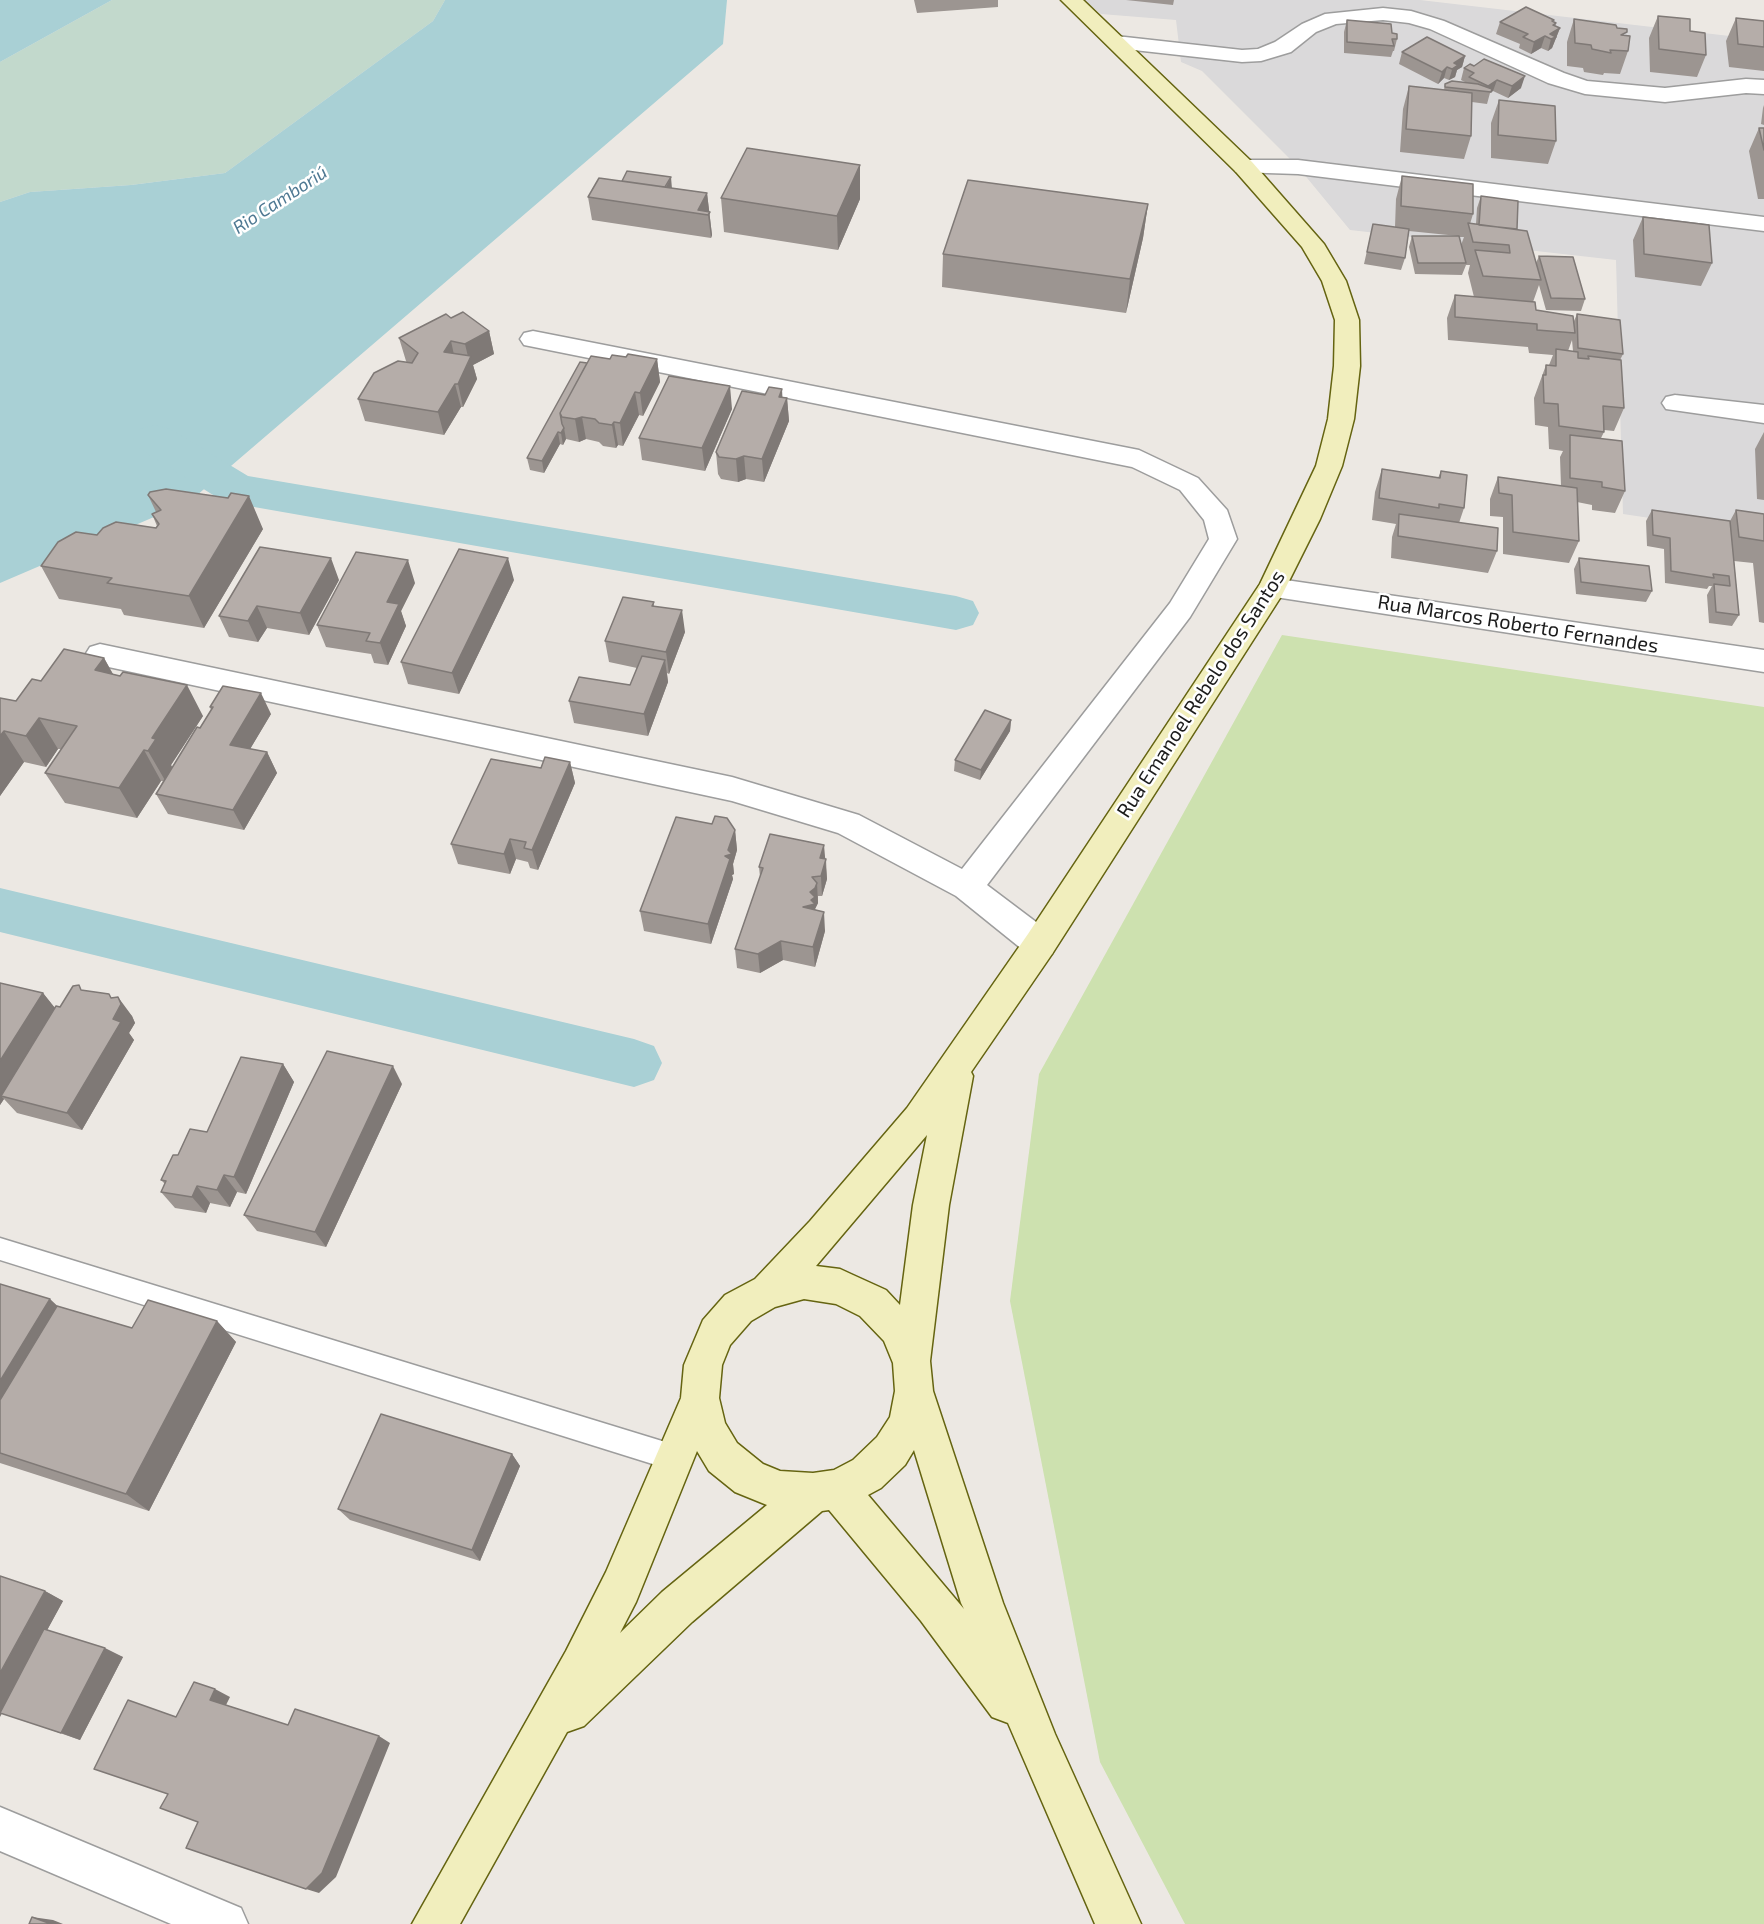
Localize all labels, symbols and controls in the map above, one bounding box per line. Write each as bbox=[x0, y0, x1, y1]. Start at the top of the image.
water label: Rio Camboriú bbox=[229, 162, 331, 238]
street label: Rua Emanoel Rebelo dos Santos bbox=[1112, 566, 1290, 822]
street label: Rua Marcos Roberto Fernandes bbox=[1376, 590, 1660, 658]

